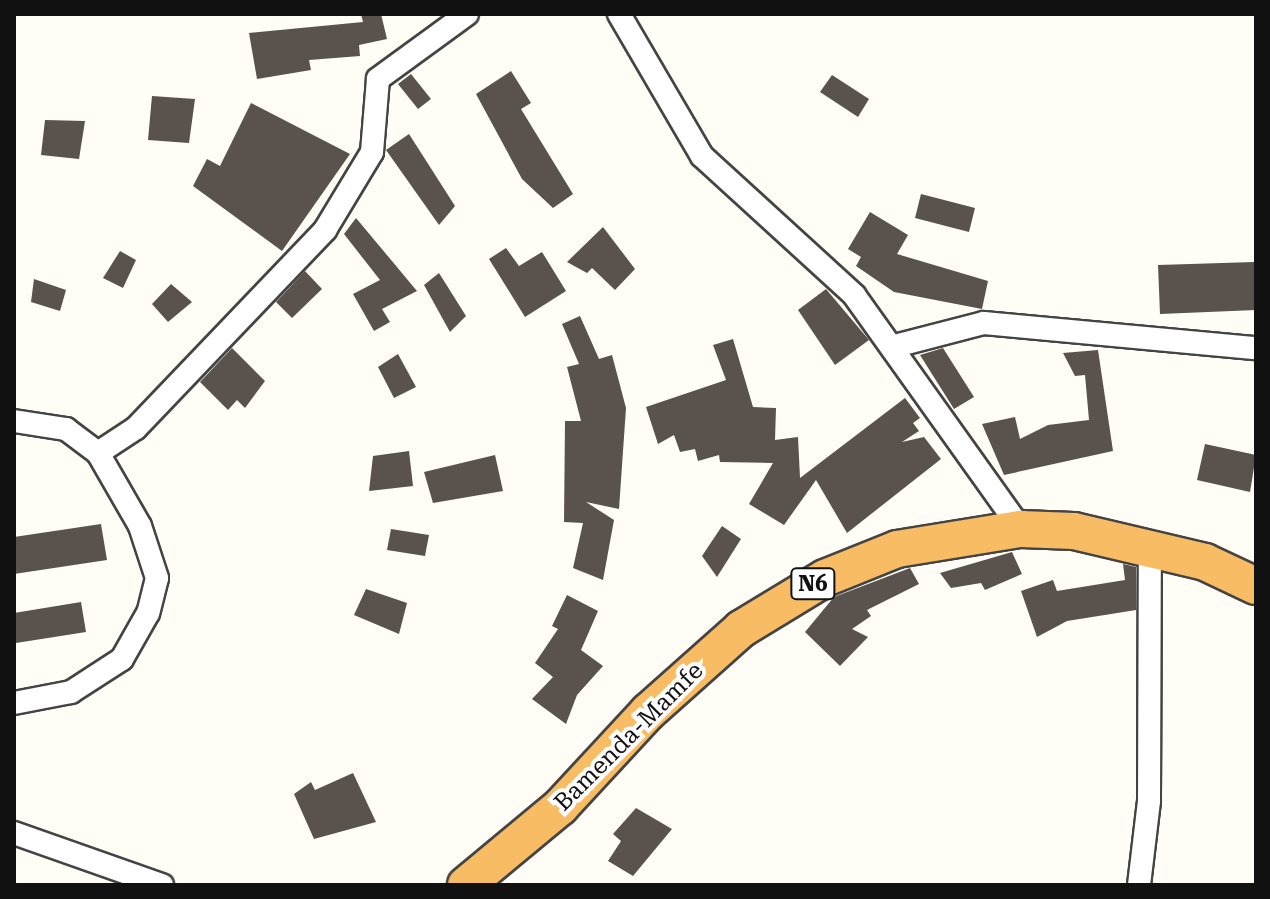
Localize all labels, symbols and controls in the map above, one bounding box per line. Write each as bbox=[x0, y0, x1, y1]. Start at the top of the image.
road number: N6 bbox=[789, 566, 837, 602]
street label: Bamenda-Mamfe bbox=[549, 657, 709, 817]

